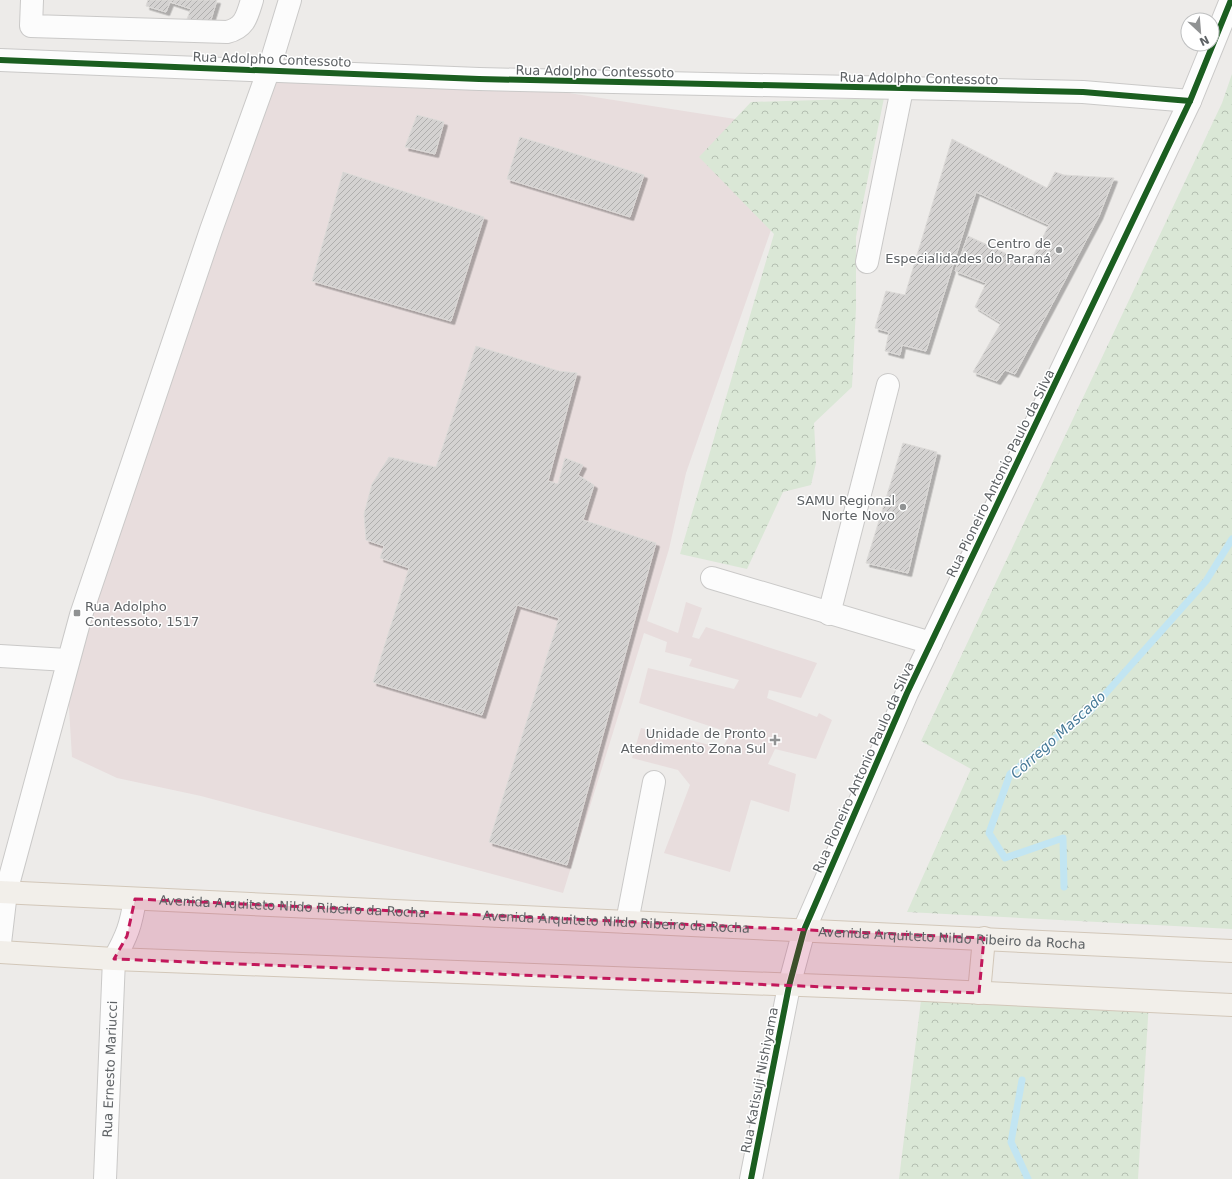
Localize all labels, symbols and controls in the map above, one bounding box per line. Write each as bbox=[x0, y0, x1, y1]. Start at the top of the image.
north arrow bbox=[1180, 12, 1220, 52]
text: N bbox=[1197, 33, 1211, 48]
street label: Rua Adolpho Contessoto bbox=[192, 49, 352, 70]
street label: Rua Adolpho Contessoto bbox=[515, 63, 675, 80]
street label: Rua Adolpho Contessoto bbox=[839, 70, 999, 87]
place label: Centro de Especialidades do Paraná bbox=[885, 236, 1051, 266]
marker: Centro de Especialidades do Paraná bbox=[1054, 245, 1064, 255]
street label: Rua Pioneiro Antonio Paulo da Silva bbox=[943, 367, 1058, 580]
place label: SAMU Regional Norte Novo bbox=[797, 493, 895, 523]
marker: SAMU Regional Norte Novo bbox=[898, 502, 908, 512]
place label: Rua Adolpho Contessoto, 1517 bbox=[85, 599, 199, 629]
marker: Rua Adolpho Contessoto, 1517 bbox=[72, 608, 82, 618]
street label: Rua Pioneiro Antonio Paulo da Silva bbox=[810, 659, 917, 875]
water label: Córrego Mascado bbox=[1007, 688, 1109, 782]
place label: Unidade de Pronto Atendimento Zona Sul bbox=[621, 726, 766, 756]
marker: Unidade de Pronto Atendimento Zona Sul bbox=[769, 734, 781, 746]
street label: Avenida Arquiteto Nildo Ribeiro da Rocha bbox=[159, 893, 427, 920]
street label: Avenida Arquiteto Nildo Ribeiro da Rocha bbox=[482, 908, 750, 936]
street label: Avenida Arquiteto Nildo Ribeiro da Rocha bbox=[818, 924, 1086, 952]
street label: Rua Ernesto Mariucci bbox=[100, 1000, 120, 1138]
street label: Rua Katisuji Nishiyama bbox=[738, 1006, 781, 1154]

